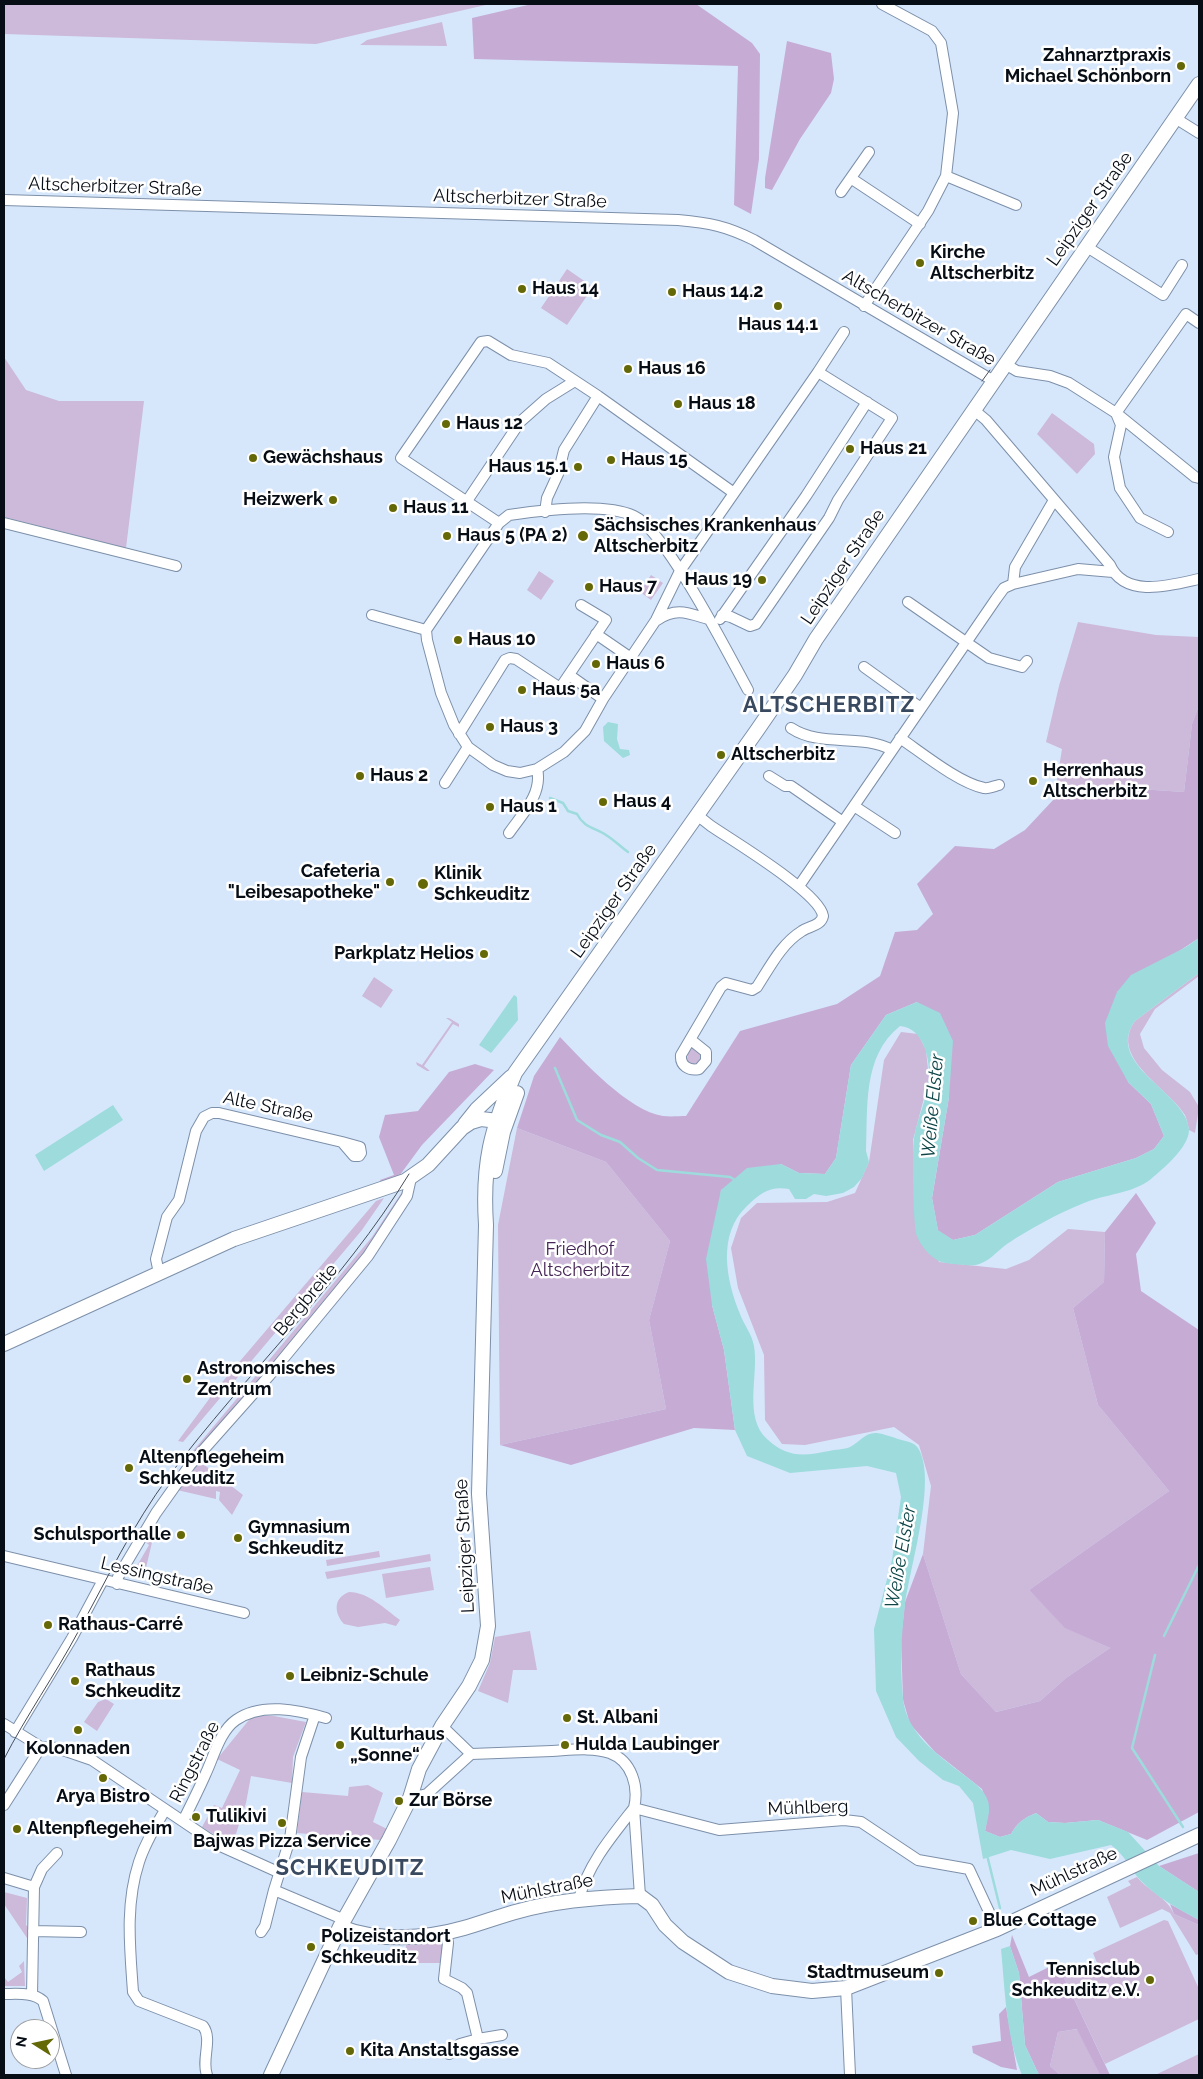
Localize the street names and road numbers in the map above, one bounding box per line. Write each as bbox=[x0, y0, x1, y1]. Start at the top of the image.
street label: Leipziger Straße bbox=[1043, 148, 1137, 270]
street label: Altscherbitzer Straße bbox=[28, 173, 202, 201]
street label: Altscherbitzer Straße bbox=[433, 185, 607, 213]
street label: Altscherbitzer Straße bbox=[838, 265, 1000, 371]
street label: Leipziger Straße bbox=[796, 505, 890, 629]
street label: Leipziger Straße bbox=[567, 840, 661, 962]
street label: Alte Straße bbox=[221, 1087, 315, 1127]
street label: Bergbreite bbox=[270, 1259, 342, 1341]
street label: Leipziger Straße bbox=[451, 1478, 479, 1614]
street label: Lessingstraße bbox=[99, 1553, 215, 1599]
street label: Ringstraße bbox=[165, 1718, 225, 1806]
street label: Mühlberg bbox=[767, 1796, 849, 1820]
street label: Mühlstraße bbox=[1027, 1843, 1121, 1901]
street label: Mühlstraße bbox=[499, 1870, 595, 1908]

